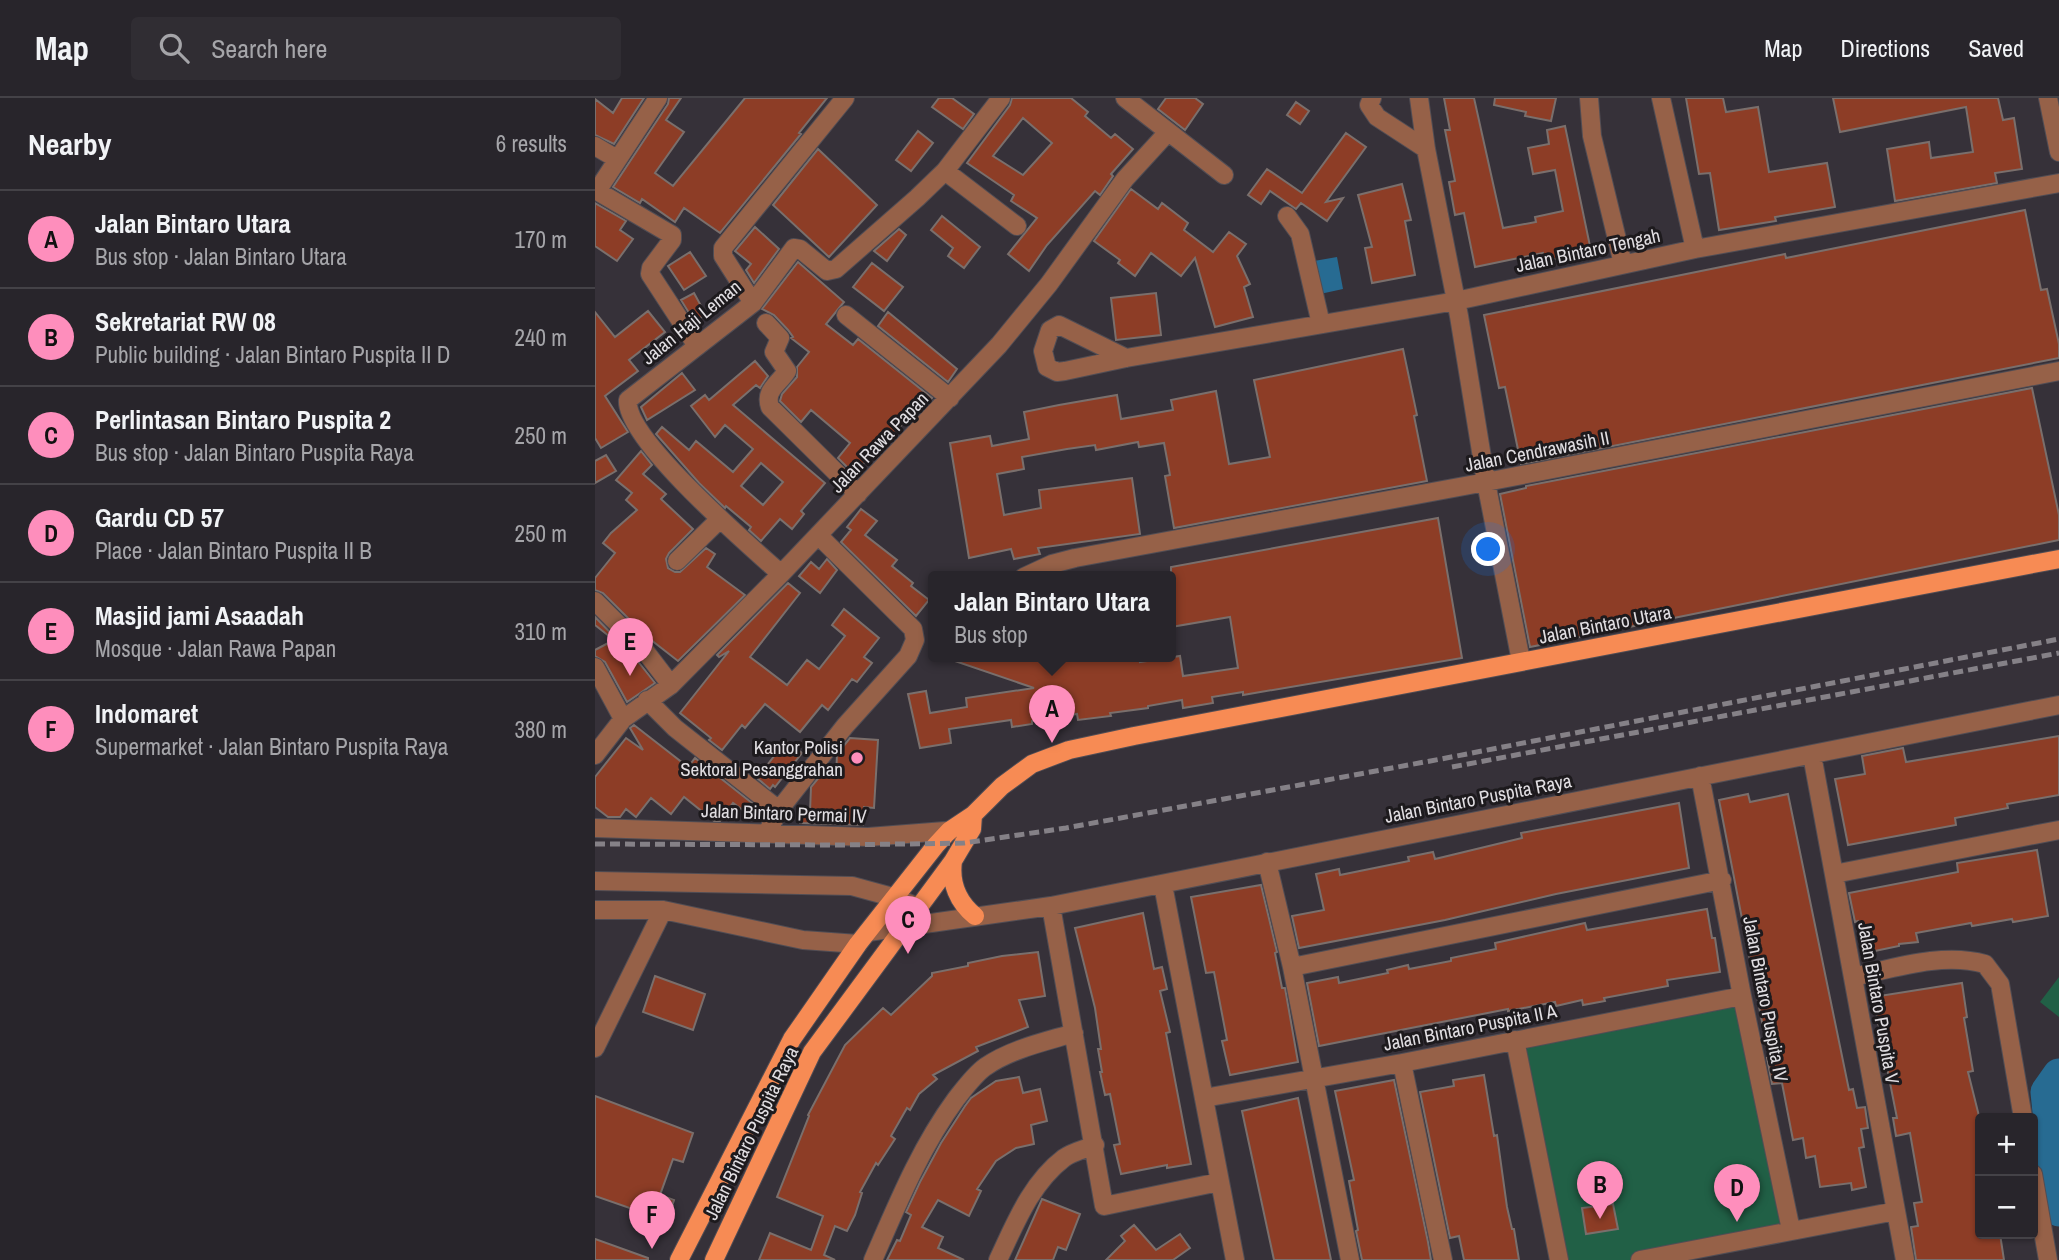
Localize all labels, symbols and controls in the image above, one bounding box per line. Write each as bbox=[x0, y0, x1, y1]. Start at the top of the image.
search box bbox=[131, 17, 621, 80]
text: Map bbox=[35, 26, 89, 70]
icon: search bbox=[155, 29, 193, 67]
text: Search here bbox=[211, 31, 327, 66]
text: Map bbox=[1764, 32, 1802, 64]
text: Directions bbox=[1840, 32, 1930, 64]
text: Saved bbox=[1968, 32, 2024, 64]
text: Nearby bbox=[28, 124, 111, 164]
text: 6 results bbox=[496, 128, 567, 159]
text: Jalan Bintaro Utara bbox=[95, 206, 291, 241]
street label: Jalan Bintaro Tengah bbox=[1513, 222, 1663, 278]
text: A bbox=[44, 224, 58, 255]
text: 170 m bbox=[515, 224, 567, 255]
text: Bus stop · Jalan Bintaro Utara bbox=[95, 241, 347, 272]
street label: Jalan Haji Leman bbox=[636, 274, 746, 370]
text: Sekretariat RW 08 bbox=[95, 304, 276, 339]
text: B bbox=[44, 322, 58, 353]
text: 240 m bbox=[515, 322, 567, 353]
text: Public building · Jalan Bintaro Puspita II D bbox=[95, 339, 450, 370]
street label: Jalan Rawa Papan bbox=[824, 386, 934, 498]
text: Perlintasan Bintaro Puspita 2 bbox=[95, 402, 391, 437]
text: C bbox=[44, 420, 58, 451]
text: 250 m bbox=[515, 420, 567, 451]
street label: Jalan Cendrawasih II bbox=[1463, 424, 1611, 478]
text: Bus stop · Jalan Bintaro Puspita Raya bbox=[95, 437, 414, 468]
text: Gardu CD 57 bbox=[95, 500, 224, 535]
text: D bbox=[44, 518, 58, 549]
text: 250 m bbox=[515, 518, 567, 549]
your location bbox=[1471, 532, 1505, 566]
text: Place · Jalan Bintaro Puspita II B bbox=[95, 535, 372, 566]
popup bbox=[928, 571, 1176, 662]
text: Jalan Bintaro Utara bbox=[954, 584, 1150, 619]
text: Masjid jami Asaadah bbox=[95, 598, 304, 633]
street label: Jalan Bintaro Utara bbox=[1537, 598, 1674, 650]
text: E bbox=[45, 616, 57, 647]
text: 310 m bbox=[515, 616, 567, 647]
pin: E bbox=[607, 618, 653, 676]
text: Bus stop bbox=[954, 619, 1028, 650]
text: Mosque · Jalan Rawa Papan bbox=[95, 633, 336, 664]
pin: A bbox=[1029, 685, 1075, 743]
text: Indomaret bbox=[95, 696, 198, 731]
text: F bbox=[45, 714, 57, 745]
text: 380 m bbox=[515, 714, 567, 745]
text: Supermarket · Jalan Bintaro Puspita Raya bbox=[95, 731, 448, 762]
place label: Kantor Polisi Sektoral Pesanggrahan bbox=[680, 734, 843, 782]
marker: Kantor Polisi Sektoral Pesanggrahan bbox=[849, 750, 865, 766]
street label: Jalan Bintaro Puspita Raya bbox=[1382, 767, 1574, 829]
street label: Jalan Bintaro Permai IV bbox=[701, 797, 868, 829]
pin: C bbox=[885, 896, 931, 954]
street label: Jalan Bintaro Puspita IV bbox=[1737, 914, 1795, 1085]
street label: Jalan Bintaro Puspita V bbox=[1852, 920, 1906, 1086]
street label: Jalan Bintaro Puspita II A bbox=[1381, 997, 1559, 1057]
street label: Jalan Bintaro Puspita Raya bbox=[698, 1042, 804, 1224]
map controls bbox=[1975, 1113, 2038, 1239]
button: + bbox=[1975, 1113, 2038, 1176]
pin: B bbox=[1577, 1161, 1623, 1219]
pin: D bbox=[1714, 1164, 1760, 1222]
button: − bbox=[1975, 1176, 2038, 1239]
pin: F bbox=[629, 1191, 675, 1249]

